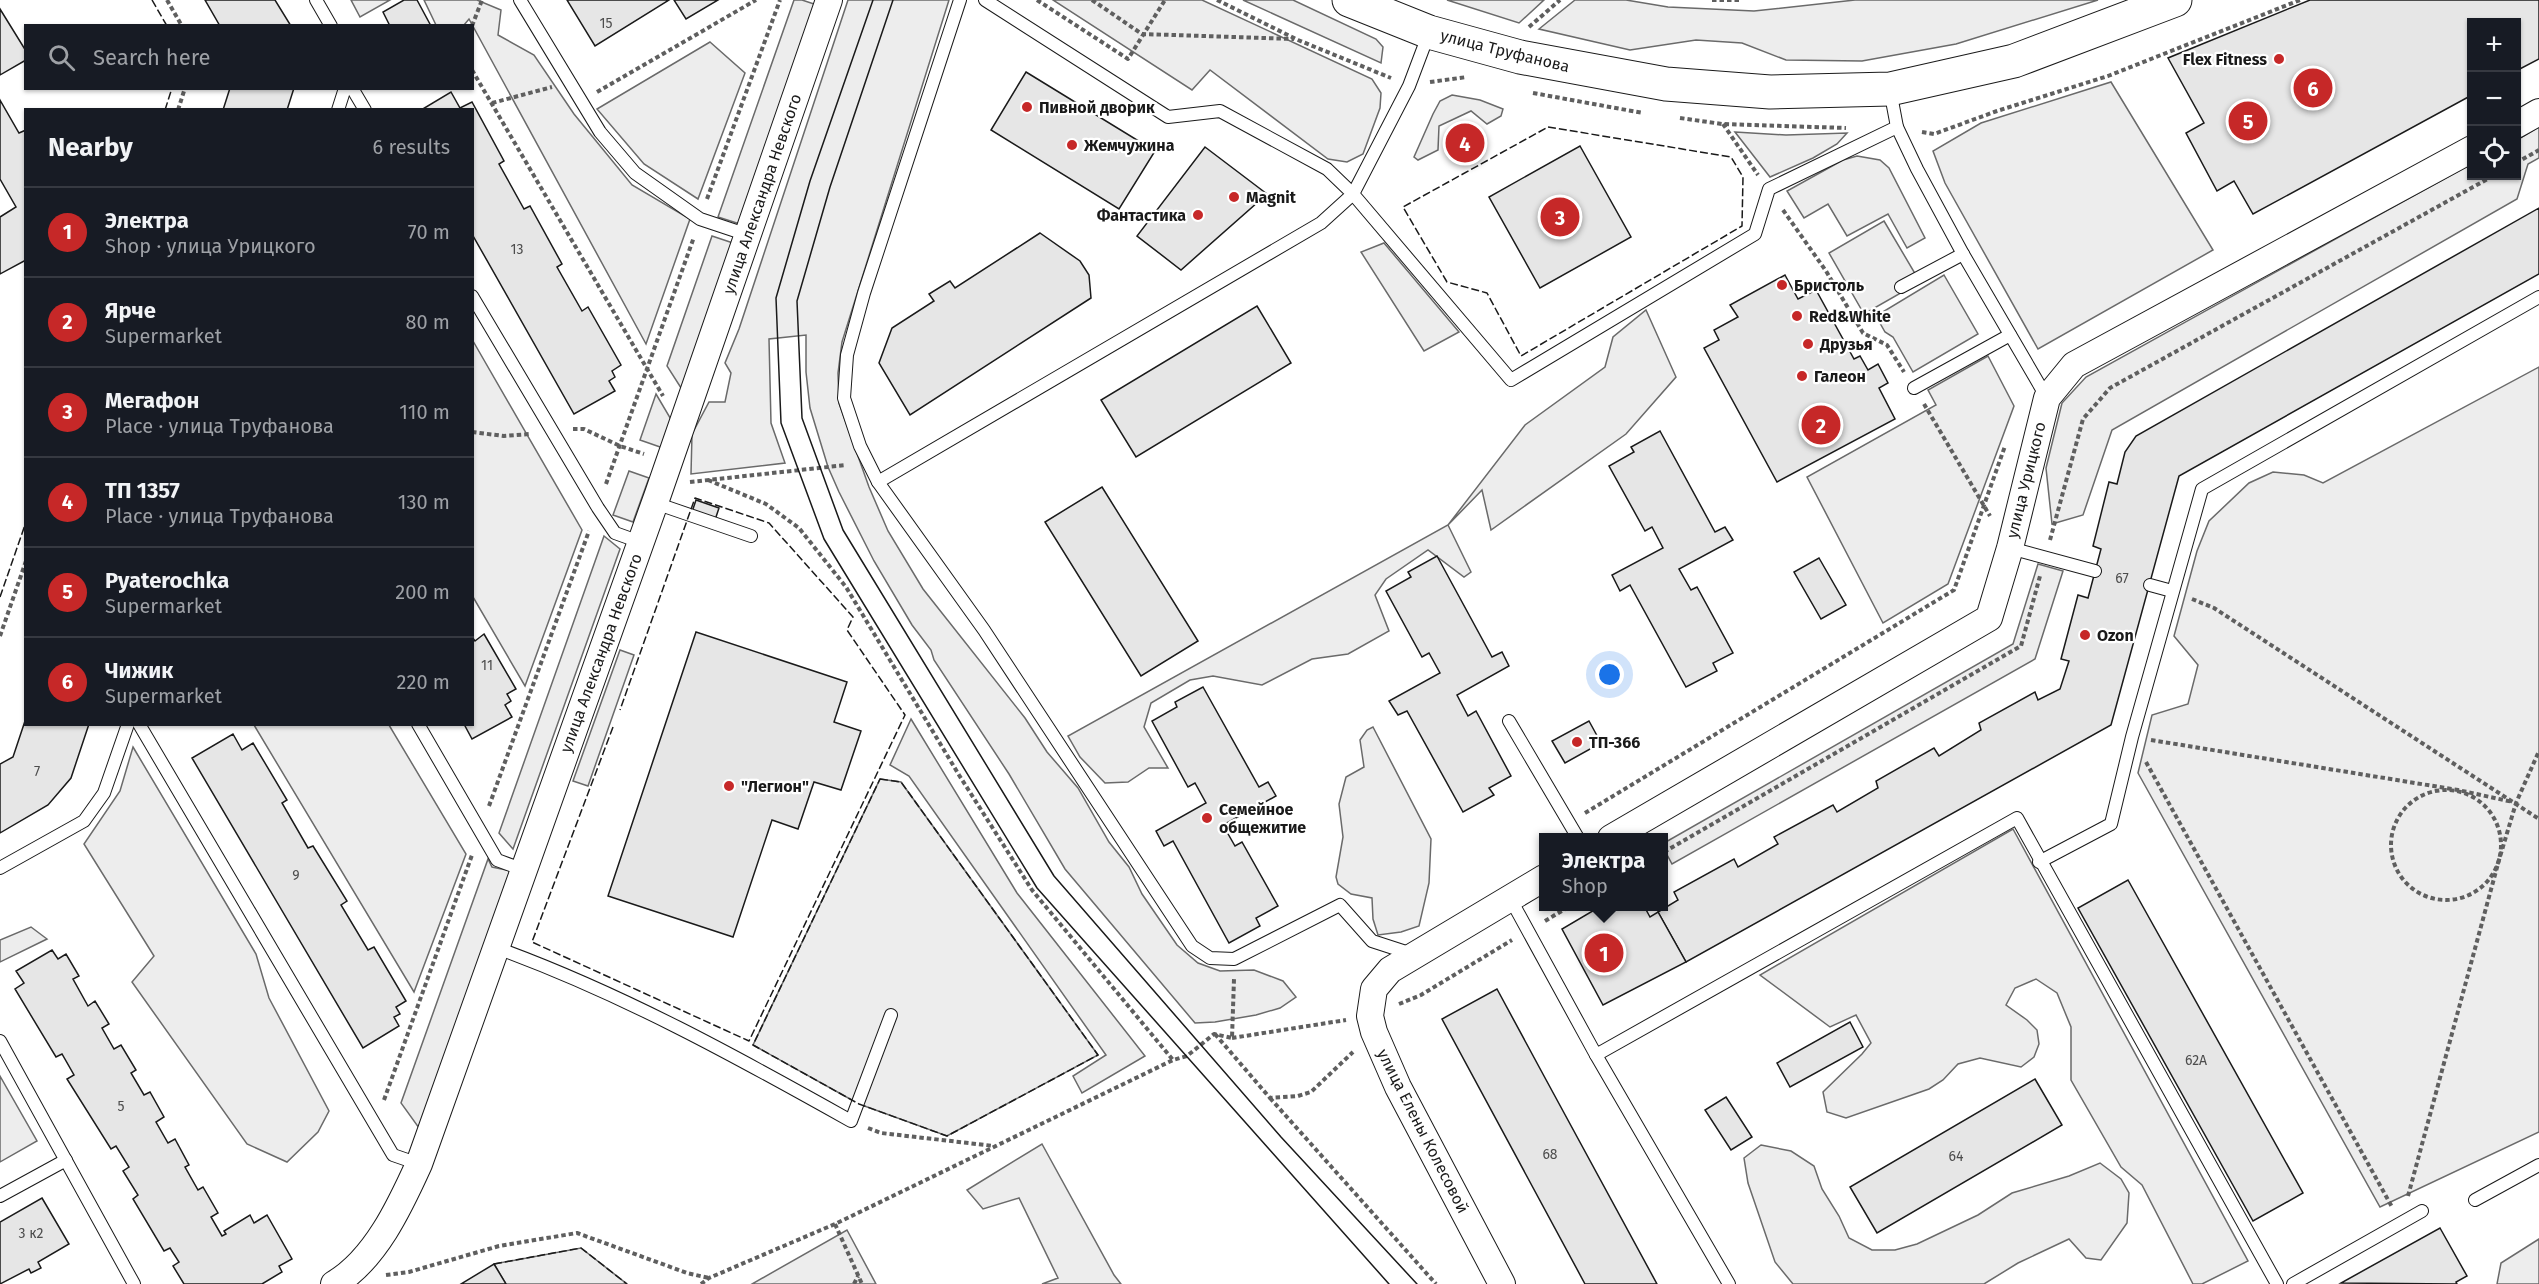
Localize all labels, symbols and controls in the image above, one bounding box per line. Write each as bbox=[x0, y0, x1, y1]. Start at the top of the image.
house number: 15 bbox=[599, 15, 613, 32]
map controls bbox=[2467, 18, 2521, 180]
button: + bbox=[2467, 18, 2521, 72]
search box bbox=[24, 24, 474, 90]
street label: улица Труфанова bbox=[1438, 26, 1572, 76]
icon: search bbox=[45, 41, 78, 74]
text: Search here bbox=[93, 44, 211, 71]
place label: Flex Fitness bbox=[2183, 50, 2267, 69]
marker: Flex Fitness bbox=[2272, 52, 2286, 66]
pin: 6 bbox=[2294, 66, 2332, 110]
button: − bbox=[2467, 72, 2521, 126]
street label: улица Александра Невского bbox=[719, 91, 805, 297]
place label: Пивной дворик bbox=[1039, 98, 1155, 117]
pin: 5 bbox=[2228, 98, 2268, 144]
marker: Пивной дворик bbox=[1020, 100, 1034, 114]
pin: 4 bbox=[1446, 120, 1484, 166]
button: locate bbox=[2467, 126, 2521, 180]
text: Nearby bbox=[48, 132, 133, 163]
text: 6 results bbox=[373, 135, 450, 159]
place label: Жемчужина bbox=[1083, 136, 1175, 155]
marker: Жемчужина bbox=[1065, 138, 1079, 152]
place label: Magnit bbox=[1246, 188, 1297, 207]
marker: Magnit bbox=[1227, 190, 1241, 204]
pin: 3 bbox=[1540, 194, 1580, 240]
place label: Фантастика bbox=[1097, 206, 1186, 225]
text: Электра bbox=[105, 207, 189, 234]
marker: Фантастика bbox=[1191, 208, 1205, 222]
text: 1 bbox=[63, 220, 72, 244]
text: 70 m bbox=[408, 220, 450, 244]
text: Shop · улица Урицкого bbox=[105, 234, 316, 258]
house number: 13 bbox=[510, 241, 524, 258]
place label: Бристоль bbox=[1794, 276, 1865, 295]
marker: Бристоль bbox=[1775, 278, 1789, 292]
text: Ярче bbox=[105, 297, 156, 324]
place label: Red&White bbox=[1809, 307, 1891, 326]
marker: Red&White bbox=[1790, 309, 1804, 323]
text: 2 bbox=[62, 310, 73, 334]
text: 80 m bbox=[405, 310, 450, 334]
text: Supermarket bbox=[105, 324, 222, 348]
place label: Друзья bbox=[1819, 335, 1873, 354]
marker: Друзья bbox=[1801, 337, 1815, 351]
place label: Галеон bbox=[1814, 367, 1866, 386]
marker: Галеон bbox=[1795, 369, 1809, 383]
text: Мегафон bbox=[105, 387, 199, 414]
text: 3 bbox=[62, 400, 73, 424]
text: 110 m bbox=[399, 400, 450, 424]
pin: 2 bbox=[1802, 402, 1840, 448]
text: Place · улица Труфанова bbox=[105, 414, 334, 438]
street label: улица Урицкого bbox=[2002, 420, 2050, 540]
text: ТП 1357 bbox=[105, 477, 180, 504]
text: 4 bbox=[62, 490, 73, 514]
text: 130 m bbox=[398, 490, 450, 514]
text: Place · улица Труфанова bbox=[105, 504, 334, 528]
street label: улица Александра Невского bbox=[556, 551, 646, 755]
text: Pyaterochka bbox=[105, 567, 229, 594]
house number: 67 bbox=[2115, 570, 2129, 587]
text: 5 bbox=[62, 580, 73, 604]
text: 200 m bbox=[395, 580, 450, 604]
text: Supermarket bbox=[105, 594, 222, 618]
place label: Ozon bbox=[2097, 626, 2134, 645]
marker: Ozon bbox=[2078, 628, 2092, 642]
text: Чижик bbox=[105, 657, 173, 684]
house number: 11 bbox=[481, 657, 493, 674]
your location bbox=[1595, 660, 1624, 689]
text: 6 bbox=[62, 670, 73, 694]
text: 220 m bbox=[397, 670, 450, 694]
text: Supermarket bbox=[105, 684, 222, 708]
place label: ТП-366 bbox=[1589, 733, 1640, 752]
marker: ТП-366 bbox=[1570, 735, 1584, 749]
house number: 7 bbox=[34, 763, 40, 780]
place label: "Легион" bbox=[741, 777, 809, 796]
marker: "Легион" bbox=[722, 779, 736, 793]
place label: Семейное общежитие bbox=[1219, 800, 1306, 837]
marker: Семейное общежитие bbox=[1200, 811, 1214, 825]
popup bbox=[1539, 833, 1668, 911]
text: Электра bbox=[1562, 847, 1645, 874]
house number: 9 bbox=[292, 867, 300, 884]
text: Shop bbox=[1562, 874, 1608, 898]
pin: 1 bbox=[1584, 930, 1624, 976]
street label: улица Елены Колесовой bbox=[1373, 1046, 1473, 1216]
house number: 62А bbox=[2185, 1052, 2207, 1069]
house number: 5 bbox=[117, 1098, 125, 1115]
house number: 68 bbox=[1542, 1146, 1558, 1163]
house number: 64 bbox=[1949, 1148, 1964, 1165]
house number: 3 к2 bbox=[19, 1225, 44, 1242]

